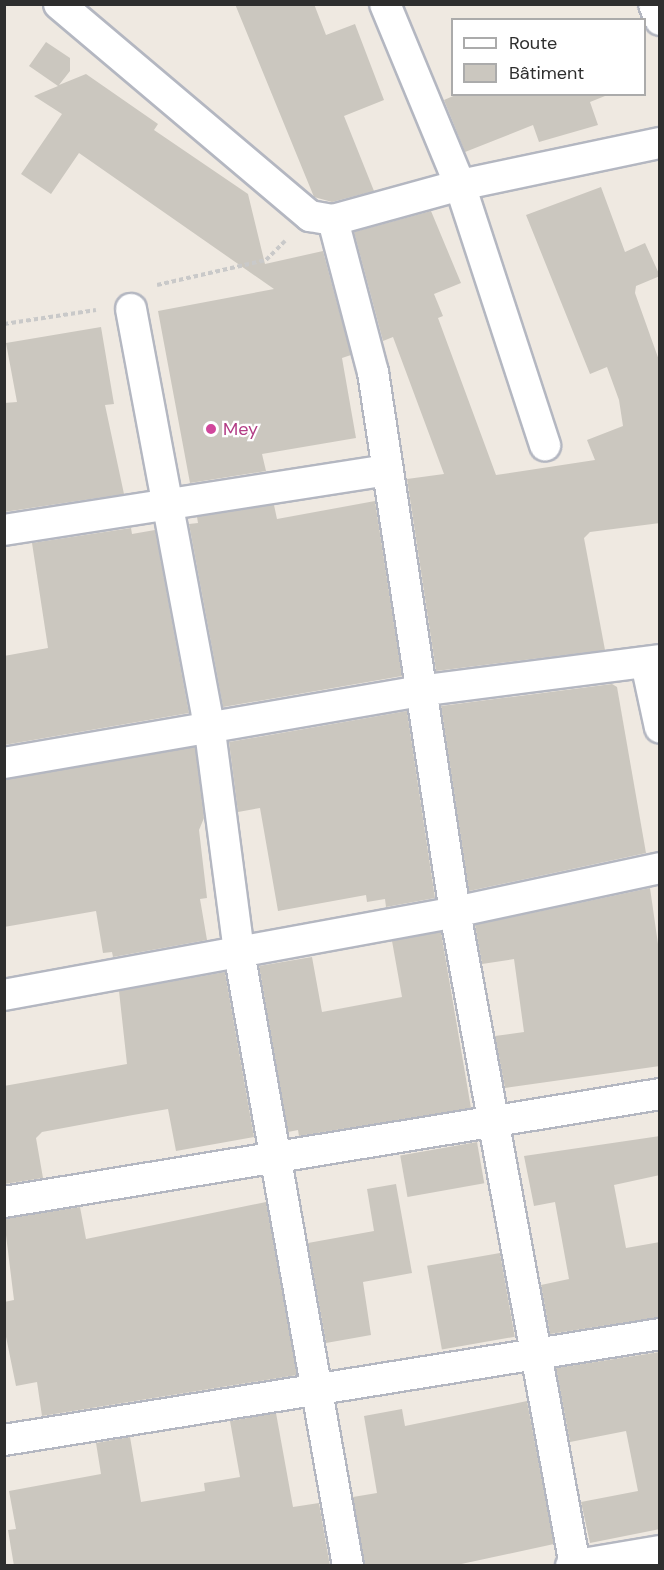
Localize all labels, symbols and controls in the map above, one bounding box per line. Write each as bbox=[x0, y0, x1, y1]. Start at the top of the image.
legend bbox=[451, 18, 646, 96]
text: Route bbox=[509, 31, 557, 55]
text: Bâtiment bbox=[509, 61, 584, 85]
place label: Mey bbox=[223, 418, 258, 440]
marker: Mey bbox=[204, 422, 218, 436]

